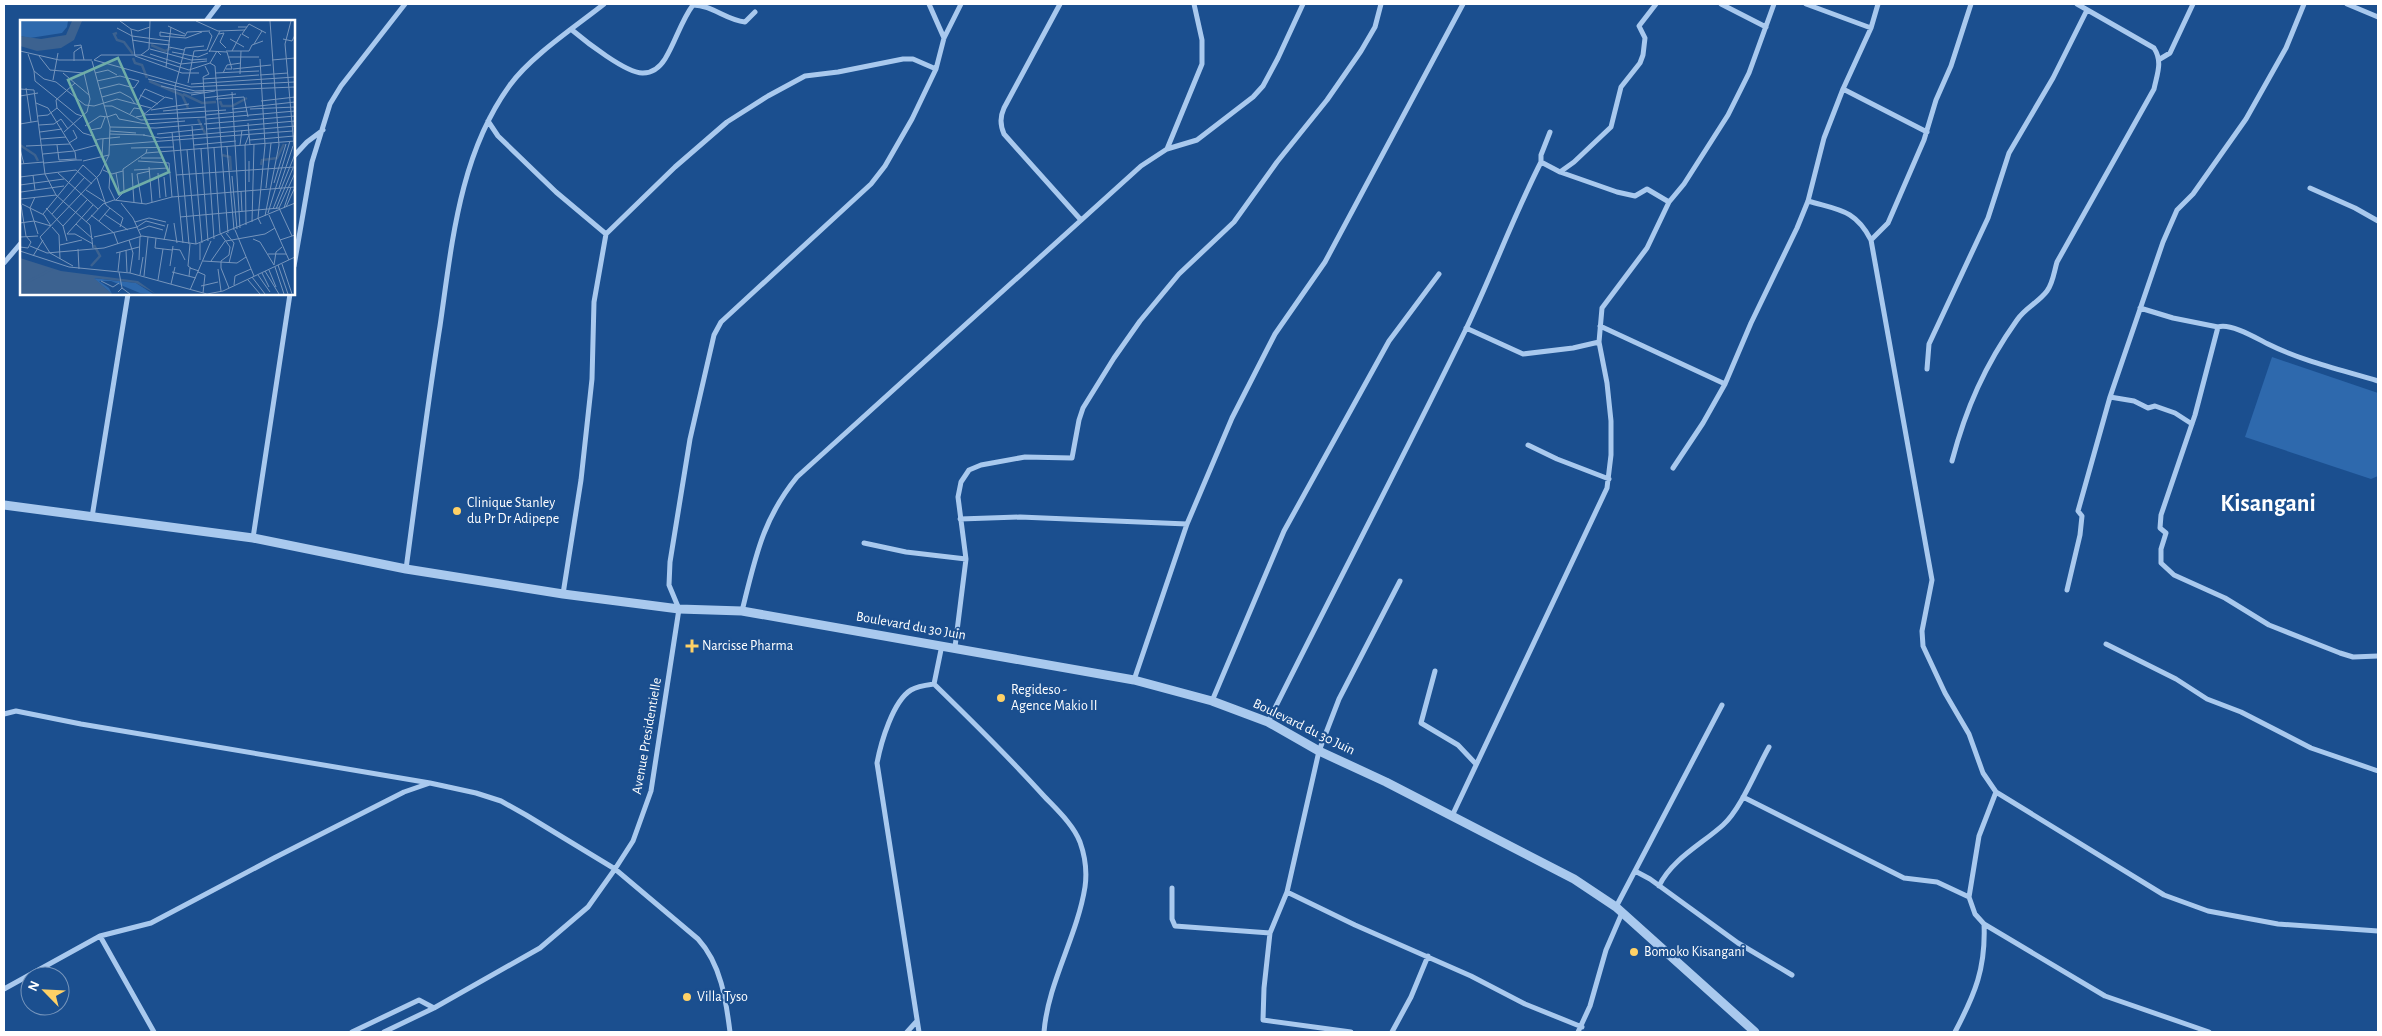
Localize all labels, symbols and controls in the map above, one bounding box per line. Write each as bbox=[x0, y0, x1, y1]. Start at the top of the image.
inset map bbox=[20, 20, 295, 295]
district label: Kisangani bbox=[2220, 492, 2316, 516]
place label: Clinique Stanley du Pr Dr Adipepe bbox=[467, 496, 559, 526]
marker: Clinique Stanley du Pr Dr Adipepe bbox=[451, 505, 463, 517]
street label: Boulevard du 30 Juin bbox=[855, 609, 967, 643]
place label: Narcisse Pharma bbox=[702, 639, 794, 653]
marker: Narcisse Pharma bbox=[686, 640, 698, 652]
street label: Avenue Presidentielle bbox=[630, 677, 664, 795]
place label: Regideso - Agence Makio II bbox=[1011, 683, 1098, 713]
marker: Regideso - Agence Makio II bbox=[995, 692, 1007, 704]
street label: Boulevard du 30 Juin bbox=[1251, 696, 1357, 758]
place label: Bomoko Kisangani bbox=[1644, 945, 1745, 959]
marker: Bomoko Kisangani bbox=[1628, 946, 1640, 958]
north arrow bbox=[20, 966, 70, 1016]
text: N bbox=[26, 979, 42, 993]
place label: Villa Tyso bbox=[697, 990, 748, 1004]
marker: Villa Tyso bbox=[681, 991, 693, 1003]

